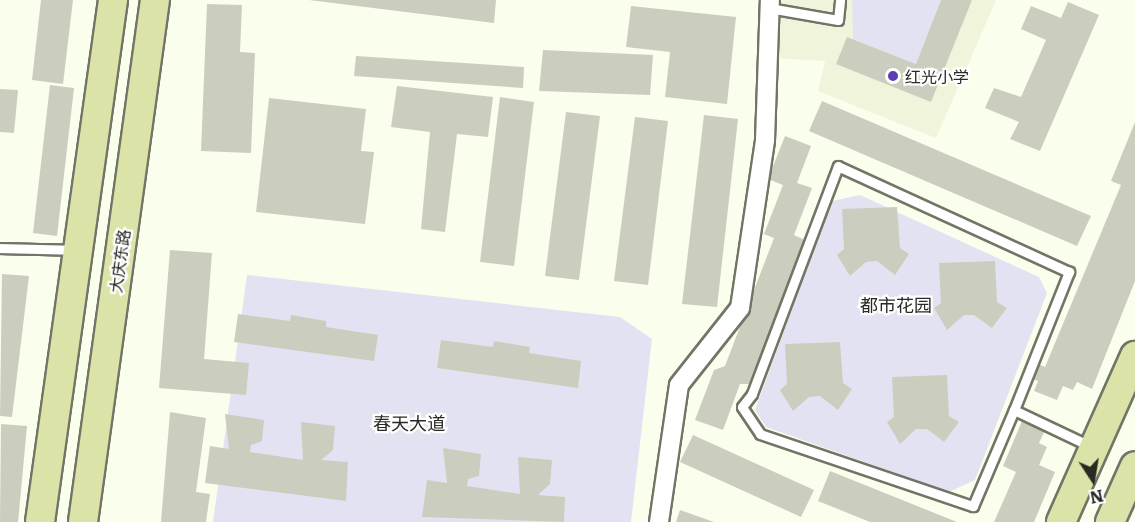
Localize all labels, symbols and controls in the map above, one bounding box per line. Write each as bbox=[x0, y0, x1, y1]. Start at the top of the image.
place label: 红光小学 bbox=[905, 66, 969, 86]
marker: 红光小学 bbox=[886, 69, 900, 83]
street label: 大庆东路 bbox=[105, 228, 133, 294]
district label: 都市花园 bbox=[860, 294, 932, 316]
district label: 春天大道 bbox=[373, 412, 445, 434]
north arrow bbox=[1063, 450, 1123, 510]
text: N bbox=[1088, 484, 1106, 511]

